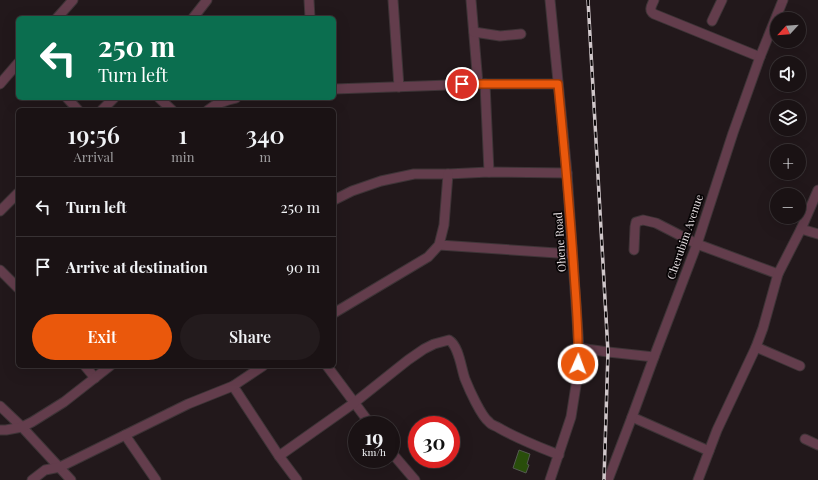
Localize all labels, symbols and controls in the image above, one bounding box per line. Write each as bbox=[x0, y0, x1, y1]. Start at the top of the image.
north arrow bbox=[770, 12, 806, 48]
map controls bbox=[770, 12, 806, 224]
text: 250 m bbox=[98, 27, 175, 64]
icon: left bbox=[32, 32, 84, 84]
button: sound bbox=[770, 56, 806, 92]
text: Turn left bbox=[98, 63, 168, 87]
pin bbox=[445, 67, 479, 101]
icon: arrive bbox=[451, 73, 473, 95]
button: layers bbox=[770, 100, 806, 136]
text: 19:56 bbox=[67, 118, 120, 150]
text: 1 bbox=[178, 118, 187, 150]
text: 340 bbox=[246, 118, 285, 150]
button: + bbox=[770, 144, 806, 180]
text: Arrival bbox=[74, 148, 114, 165]
text: min bbox=[171, 148, 194, 165]
text: m bbox=[259, 148, 271, 165]
button: − bbox=[770, 188, 806, 224]
street label: Cherubim Avenue bbox=[663, 192, 706, 281]
icon: left bbox=[32, 196, 54, 218]
text: Turn left bbox=[66, 197, 127, 217]
text: 250 m bbox=[281, 197, 320, 217]
street label: Ohene Road bbox=[550, 211, 569, 272]
icon: arrive bbox=[32, 256, 54, 278]
text: Arrive at destination bbox=[66, 257, 208, 277]
text: 90 m bbox=[286, 257, 320, 277]
button: Exit bbox=[32, 314, 172, 360]
button: Share bbox=[180, 314, 320, 360]
position arrow bbox=[557, 343, 599, 385]
speed limit sign: 30 bbox=[408, 416, 460, 468]
text: 19 bbox=[365, 423, 383, 450]
text: km/h bbox=[362, 445, 386, 459]

